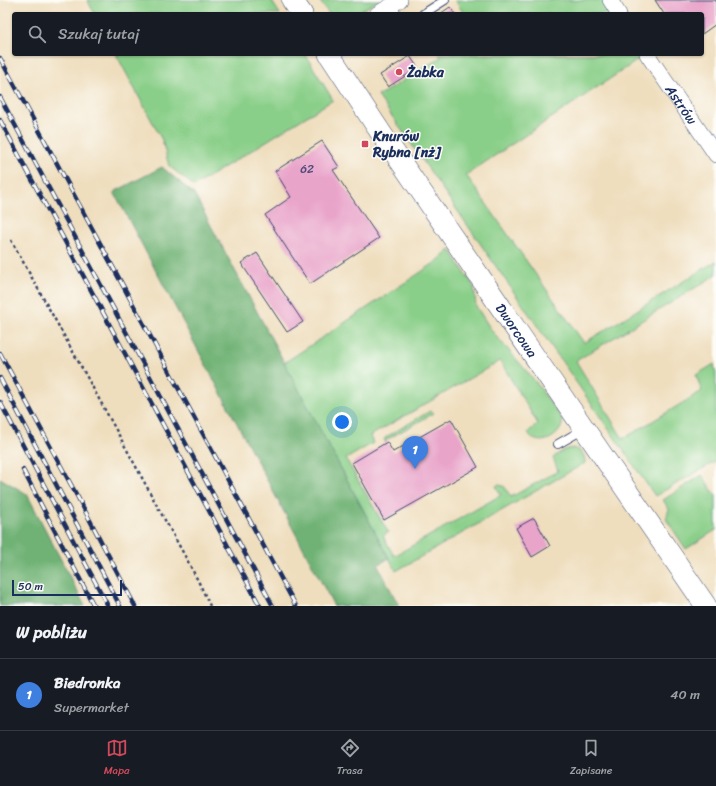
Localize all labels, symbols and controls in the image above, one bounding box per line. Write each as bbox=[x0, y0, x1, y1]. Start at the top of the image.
search box bbox=[12, 12, 704, 56]
text: Szukaj tutaj bbox=[58, 21, 139, 47]
icon: search bbox=[26, 23, 48, 45]
place label: Żabka bbox=[406, 60, 445, 85]
marker: Żabka bbox=[394, 67, 404, 77]
street label: Astrów bbox=[658, 78, 704, 130]
place label: Knurów Rybna [nż] bbox=[372, 124, 442, 165]
marker: Knurów Rybna [nż] bbox=[360, 139, 370, 149]
house number: 62 bbox=[300, 158, 314, 180]
street label: Dworcowa bbox=[489, 298, 544, 363]
your location bbox=[332, 412, 352, 432]
pin: 1 bbox=[402, 436, 428, 469]
text: 50 m bbox=[18, 577, 43, 596]
scale bar bbox=[12, 578, 122, 597]
text: W pobliżu bbox=[16, 617, 87, 647]
text: Biedronka bbox=[54, 670, 120, 696]
text: 1 bbox=[26, 683, 32, 706]
text: 40 m bbox=[670, 683, 700, 706]
text: Supermarket bbox=[54, 696, 129, 719]
tab: Mapa bbox=[104, 737, 129, 780]
tab: Trasa bbox=[337, 737, 363, 780]
tab: Zapisane bbox=[570, 737, 612, 780]

